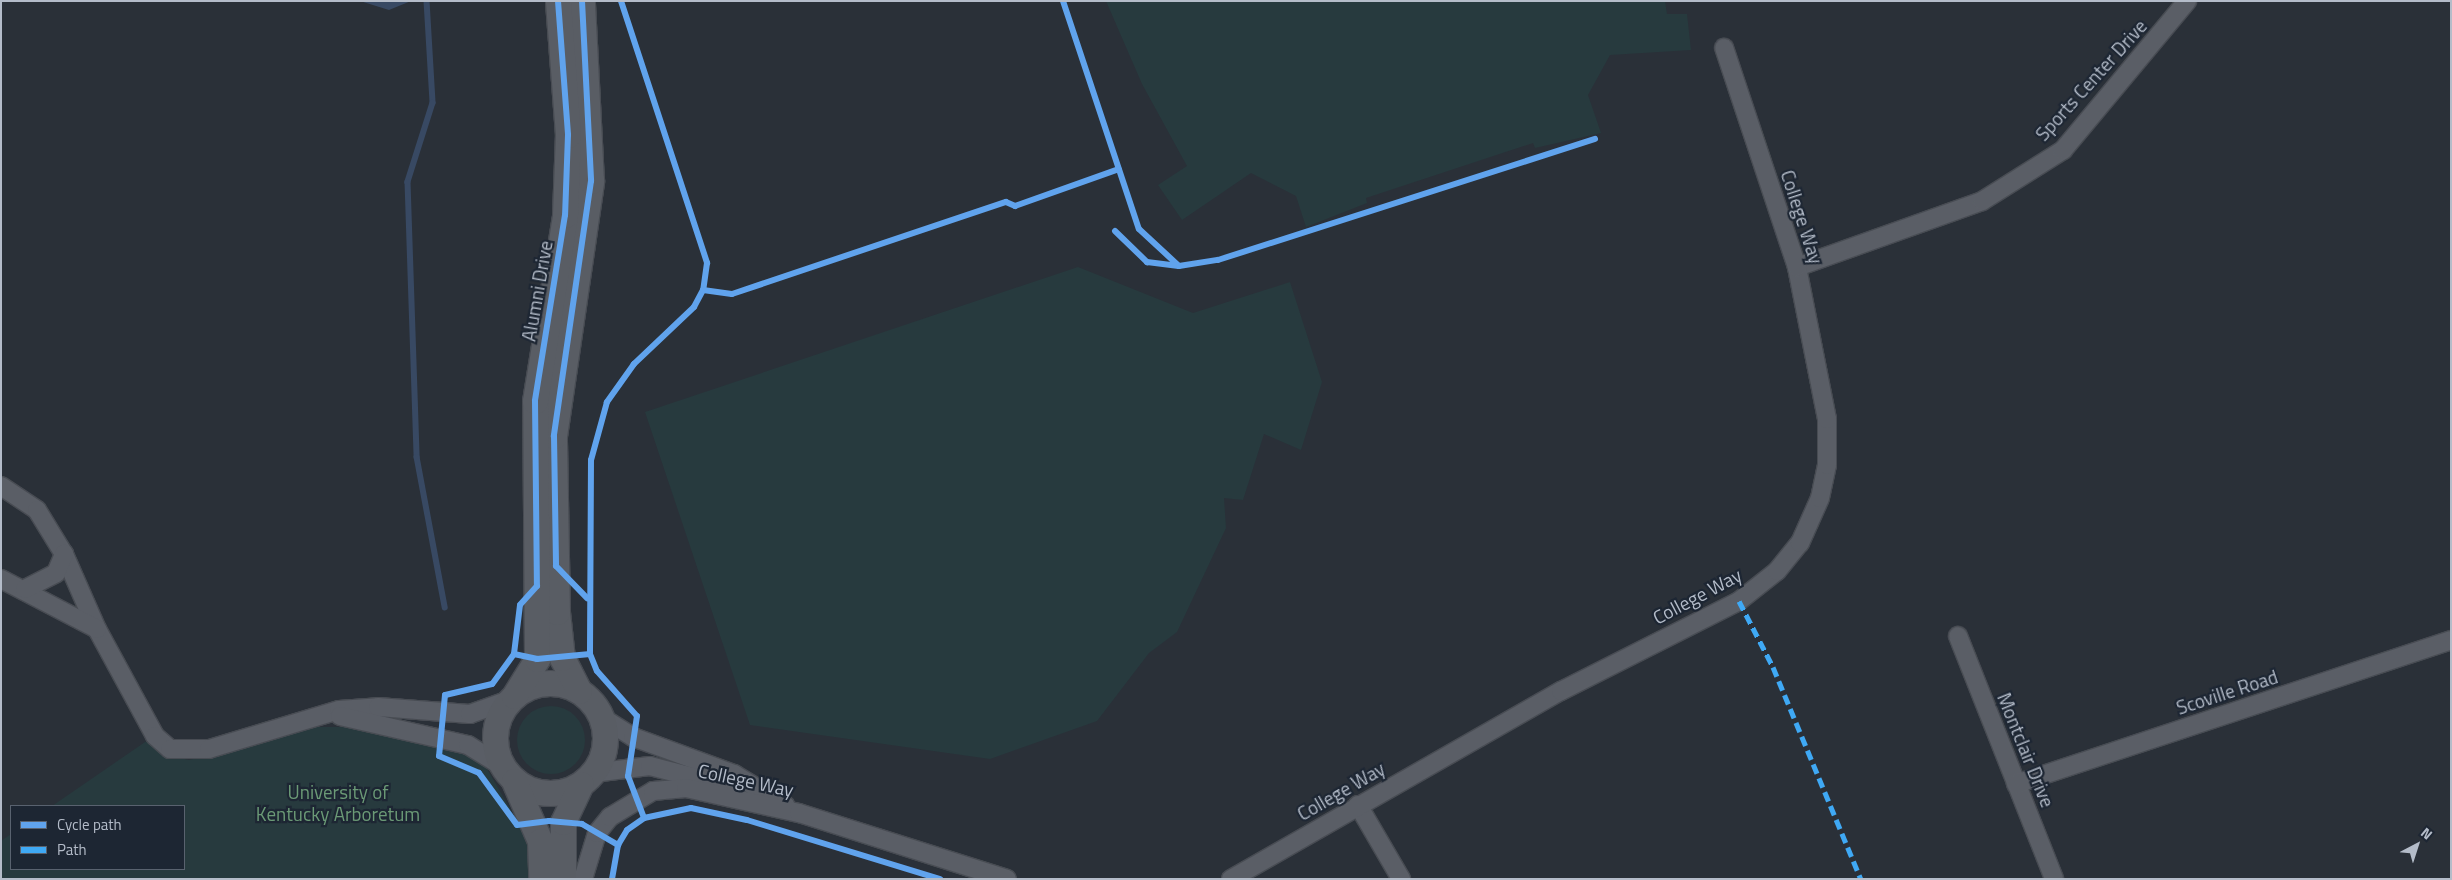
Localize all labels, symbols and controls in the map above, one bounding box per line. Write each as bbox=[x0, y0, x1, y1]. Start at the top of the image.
street label: Sports Center Drive bbox=[2031, 15, 2151, 145]
street label: College Way bbox=[1776, 167, 1828, 267]
street label: Alumni Drive bbox=[517, 239, 557, 343]
street label: College Way bbox=[1649, 563, 1745, 629]
street label: Scoville Road bbox=[2173, 665, 2281, 719]
street label: Montclair Drive bbox=[1993, 689, 2059, 811]
street label: College Way bbox=[1293, 757, 1389, 825]
street label: College Way bbox=[696, 759, 796, 801]
park label: University of Kentucky Arboretum bbox=[256, 781, 420, 825]
legend bbox=[10, 805, 185, 870]
text: Cycle path bbox=[57, 813, 122, 836]
north arrow bbox=[2392, 820, 2442, 870]
text: N bbox=[2416, 822, 2437, 844]
text: Path bbox=[57, 838, 87, 861]

